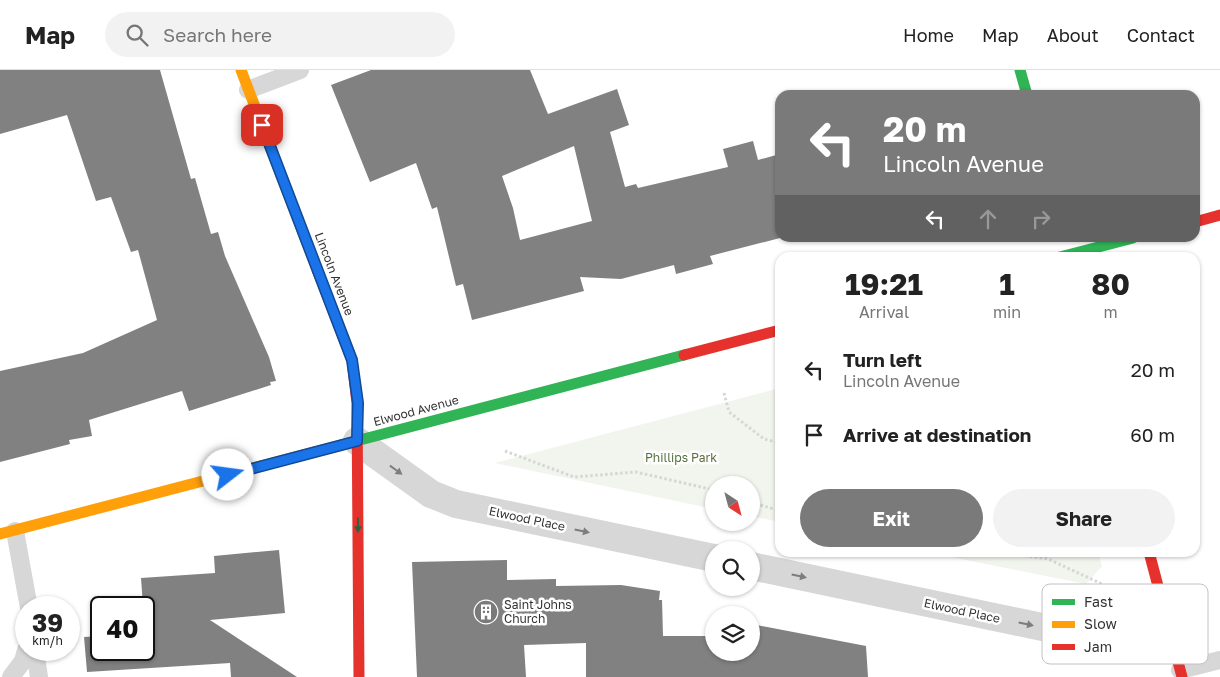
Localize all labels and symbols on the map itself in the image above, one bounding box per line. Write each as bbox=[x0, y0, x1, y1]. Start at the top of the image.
pin bbox=[241, 104, 283, 146]
street label: Lincoln Avenue bbox=[312, 230, 357, 318]
street label: Elwood Avenue bbox=[372, 392, 460, 429]
position arrow bbox=[201, 448, 253, 500]
park label: Phillips Park bbox=[645, 450, 717, 465]
one-way arrow bbox=[389, 464, 402, 475]
north arrow bbox=[705, 476, 760, 531]
street label: Elwood Place bbox=[488, 503, 567, 534]
one-way arrow bbox=[354, 517, 362, 533]
one-way arrow bbox=[574, 527, 590, 535]
one-way arrow bbox=[791, 573, 807, 581]
legend bbox=[1042, 584, 1208, 664]
text: Fast bbox=[1084, 593, 1113, 610]
street label: Elwood Place bbox=[923, 595, 1002, 626]
speed limit sign: 40 bbox=[90, 596, 155, 661]
place label: Saint Johns Church bbox=[504, 597, 572, 626]
building icon: Saint Johns Church bbox=[473, 599, 499, 625]
text: Slow bbox=[1084, 615, 1117, 632]
one-way arrow bbox=[1019, 620, 1034, 628]
text: Jam bbox=[1084, 638, 1112, 655]

